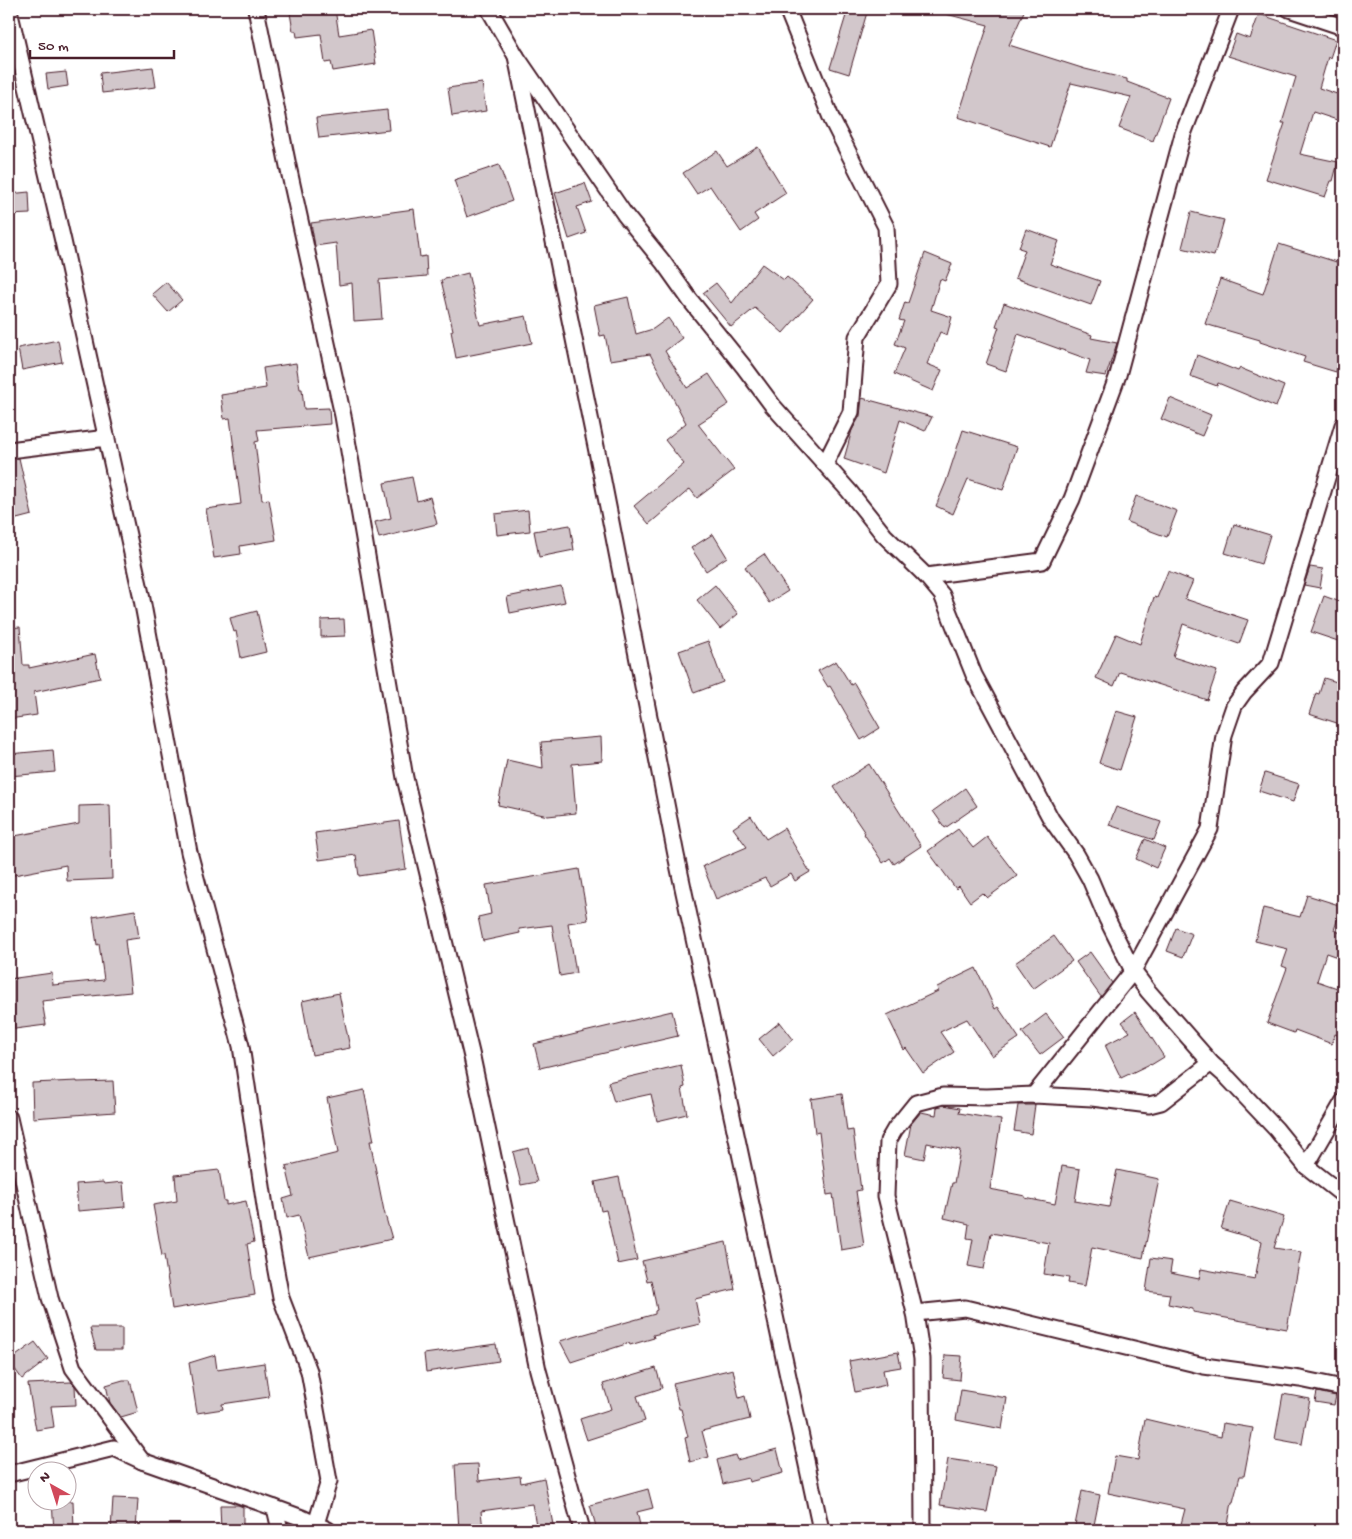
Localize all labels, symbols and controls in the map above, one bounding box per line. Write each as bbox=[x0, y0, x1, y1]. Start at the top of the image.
scale bar bbox=[30, 28, 174, 60]
text: 50 m bbox=[38, 38, 69, 56]
north arrow bbox=[28, 1462, 78, 1512]
text: N bbox=[36, 1468, 54, 1487]

